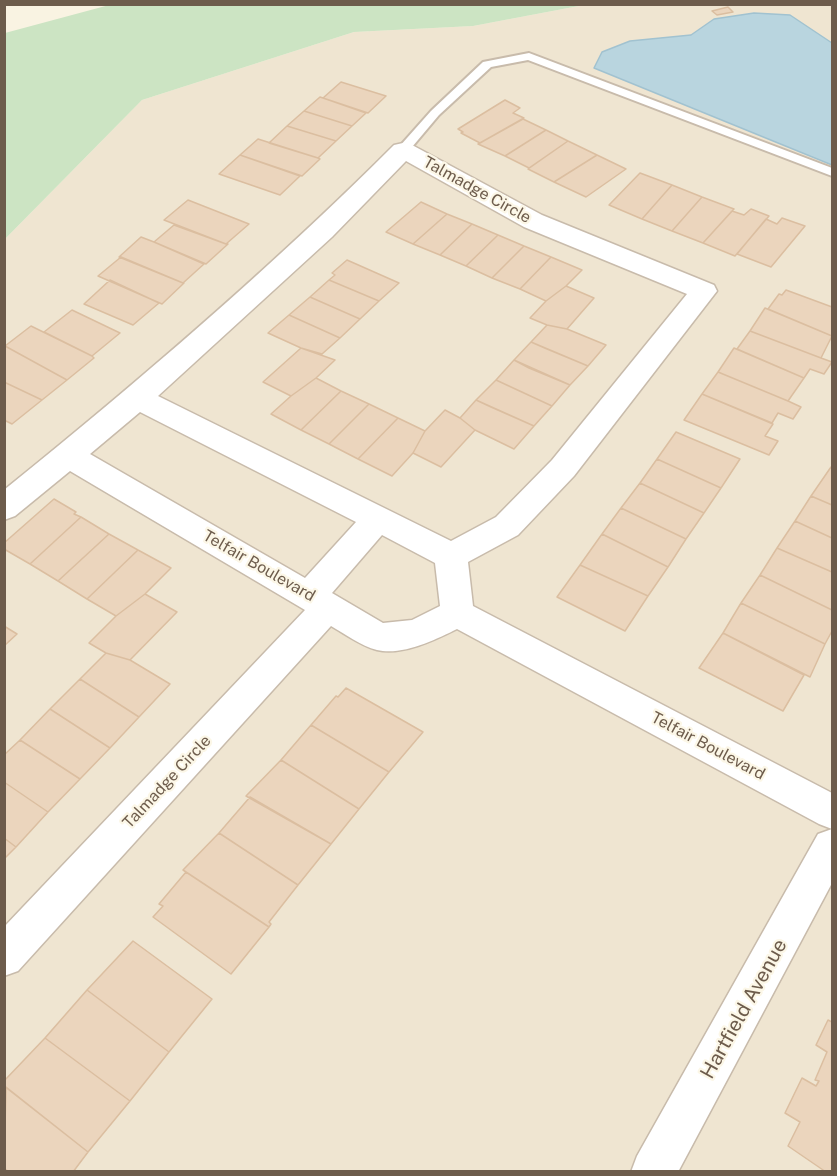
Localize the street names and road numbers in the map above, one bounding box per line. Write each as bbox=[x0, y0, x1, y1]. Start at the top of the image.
street label: Talmadge Circle bbox=[420, 152, 534, 228]
street label: Telfair Boulevard bbox=[200, 526, 318, 606]
street label: Telfair Boulevard bbox=[648, 708, 768, 784]
street label: Talmadge Circle bbox=[119, 731, 215, 833]
street label: Hartfield Avenue bbox=[696, 935, 792, 1083]

